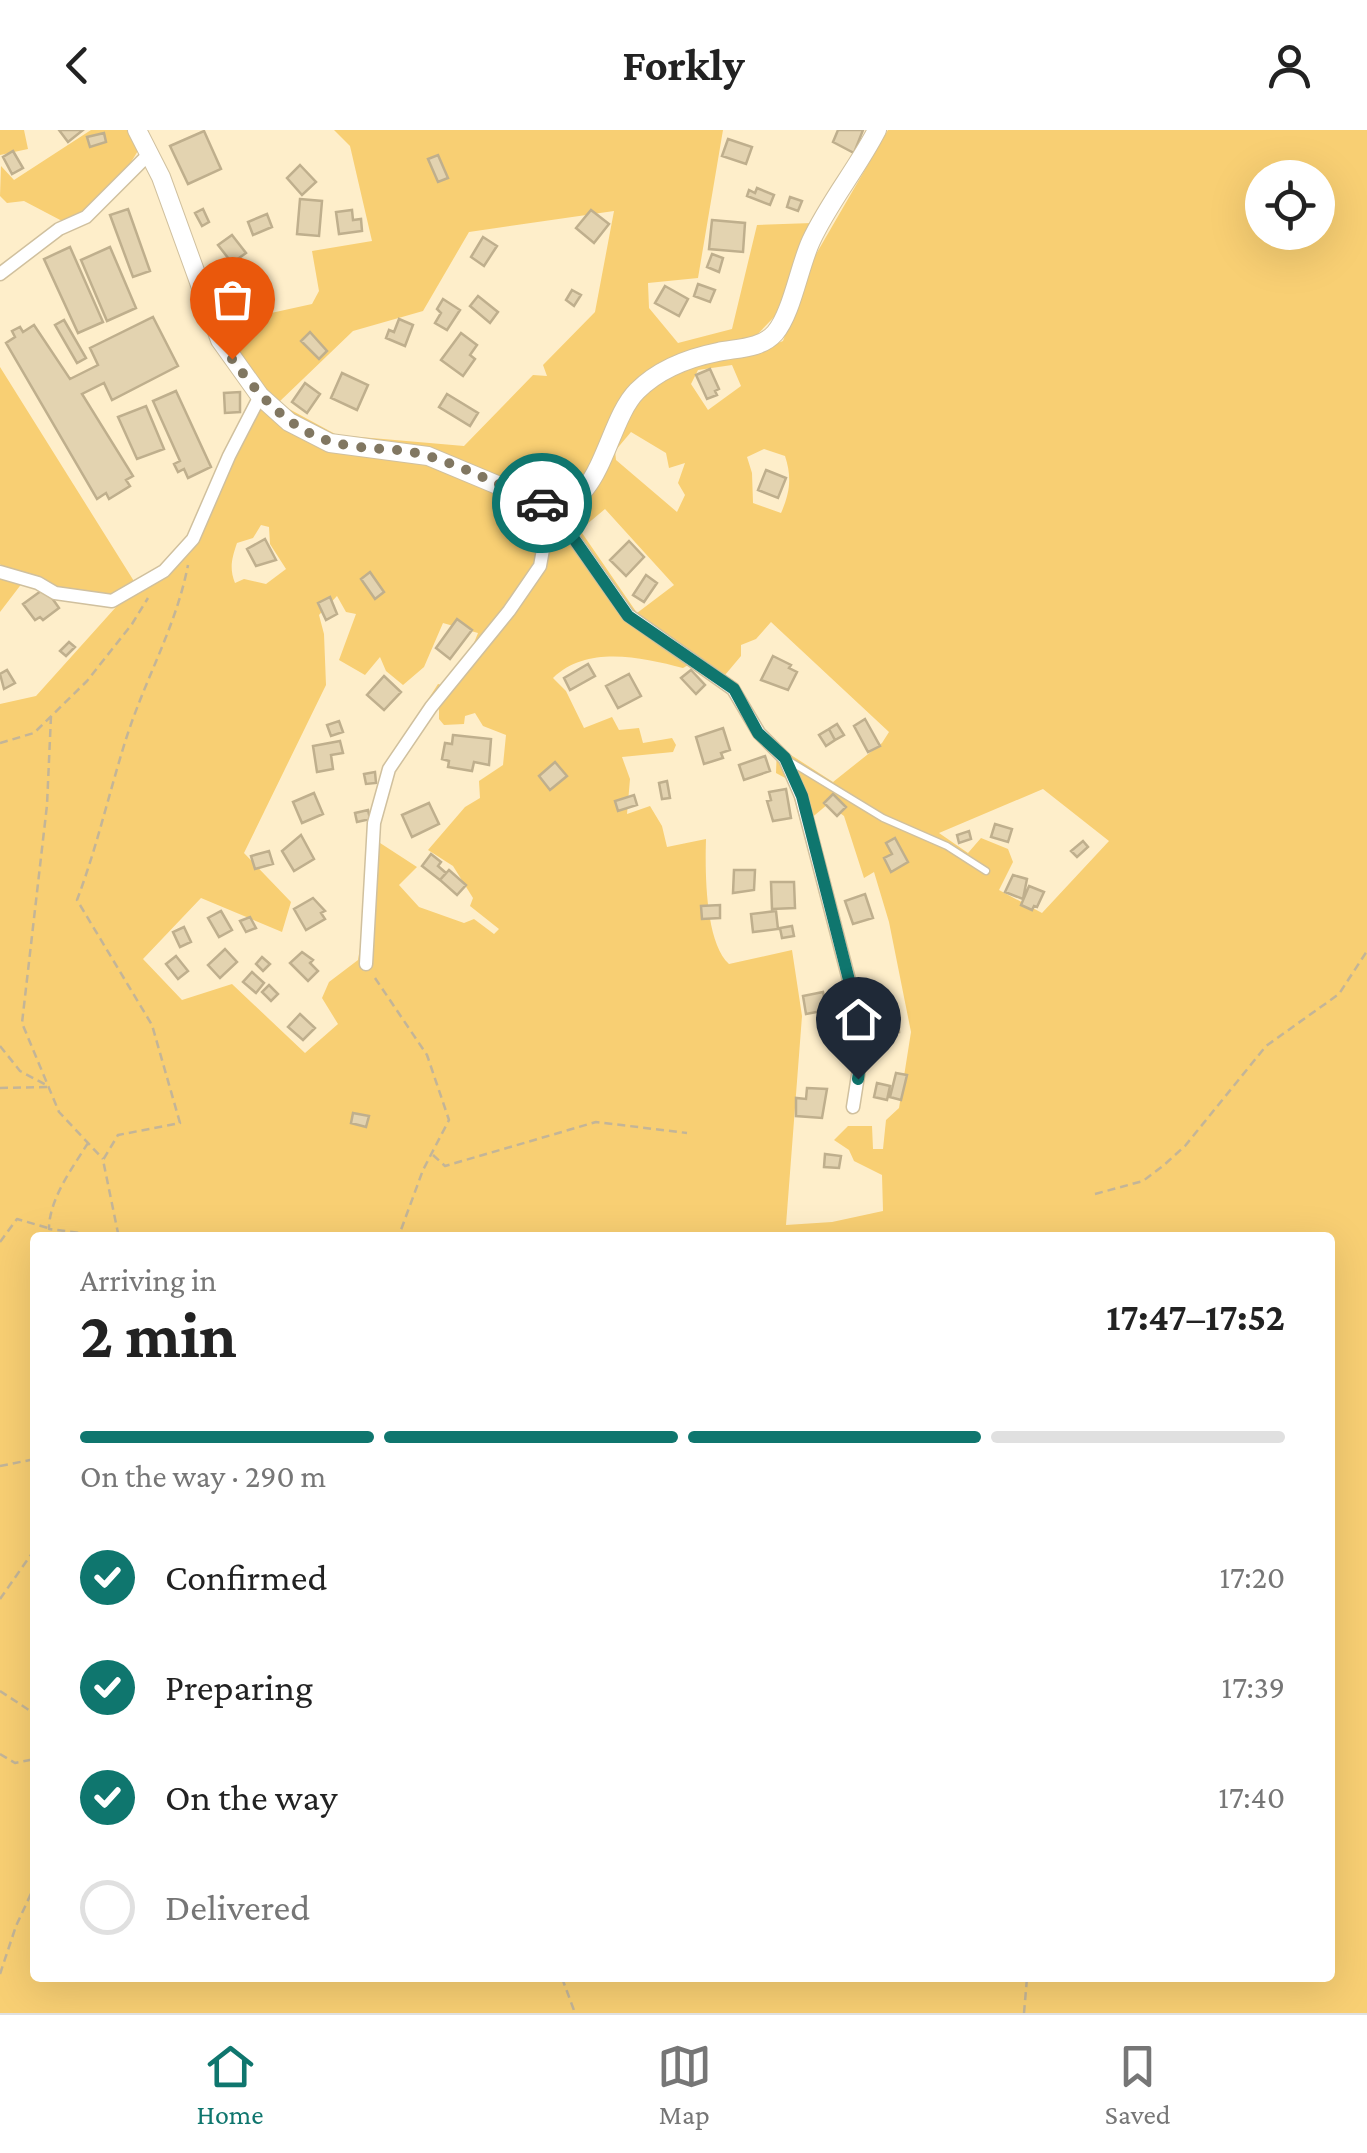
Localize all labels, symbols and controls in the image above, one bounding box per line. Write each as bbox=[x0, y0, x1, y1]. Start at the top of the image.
icon: back bbox=[50, 38, 105, 93]
icon: person bbox=[1262, 38, 1317, 93]
text: Forkly bbox=[622, 40, 745, 90]
map controls bbox=[1245, 160, 1335, 250]
button: locate bbox=[1245, 160, 1335, 250]
pin bbox=[190, 257, 275, 360]
icon: bag bbox=[205, 272, 260, 327]
courier bbox=[492, 453, 592, 553]
icon: car bbox=[515, 476, 570, 531]
pin bbox=[816, 977, 901, 1080]
icon: home bbox=[831, 992, 886, 1047]
text: Arriving in bbox=[80, 1262, 217, 1298]
text: 17:47–17:52 bbox=[1106, 1296, 1285, 1338]
text: 2 min bbox=[80, 1299, 237, 1371]
text: On the way · 290 m bbox=[80, 1458, 326, 1494]
icon: check bbox=[80, 1550, 135, 1605]
text: Confirmed bbox=[165, 1556, 328, 1598]
text: 17:20 bbox=[1219, 1559, 1285, 1595]
icon: check bbox=[80, 1660, 135, 1715]
text: Preparing bbox=[165, 1666, 313, 1708]
text: 17:39 bbox=[1222, 1669, 1285, 1705]
icon: check bbox=[80, 1770, 135, 1825]
text: On the way bbox=[165, 1776, 337, 1818]
text: 17:40 bbox=[1218, 1779, 1285, 1815]
text: Delivered bbox=[165, 1886, 310, 1928]
tab: Home bbox=[197, 2039, 264, 2130]
tab: Map bbox=[657, 2039, 712, 2130]
tab: Saved bbox=[1105, 2039, 1170, 2130]

